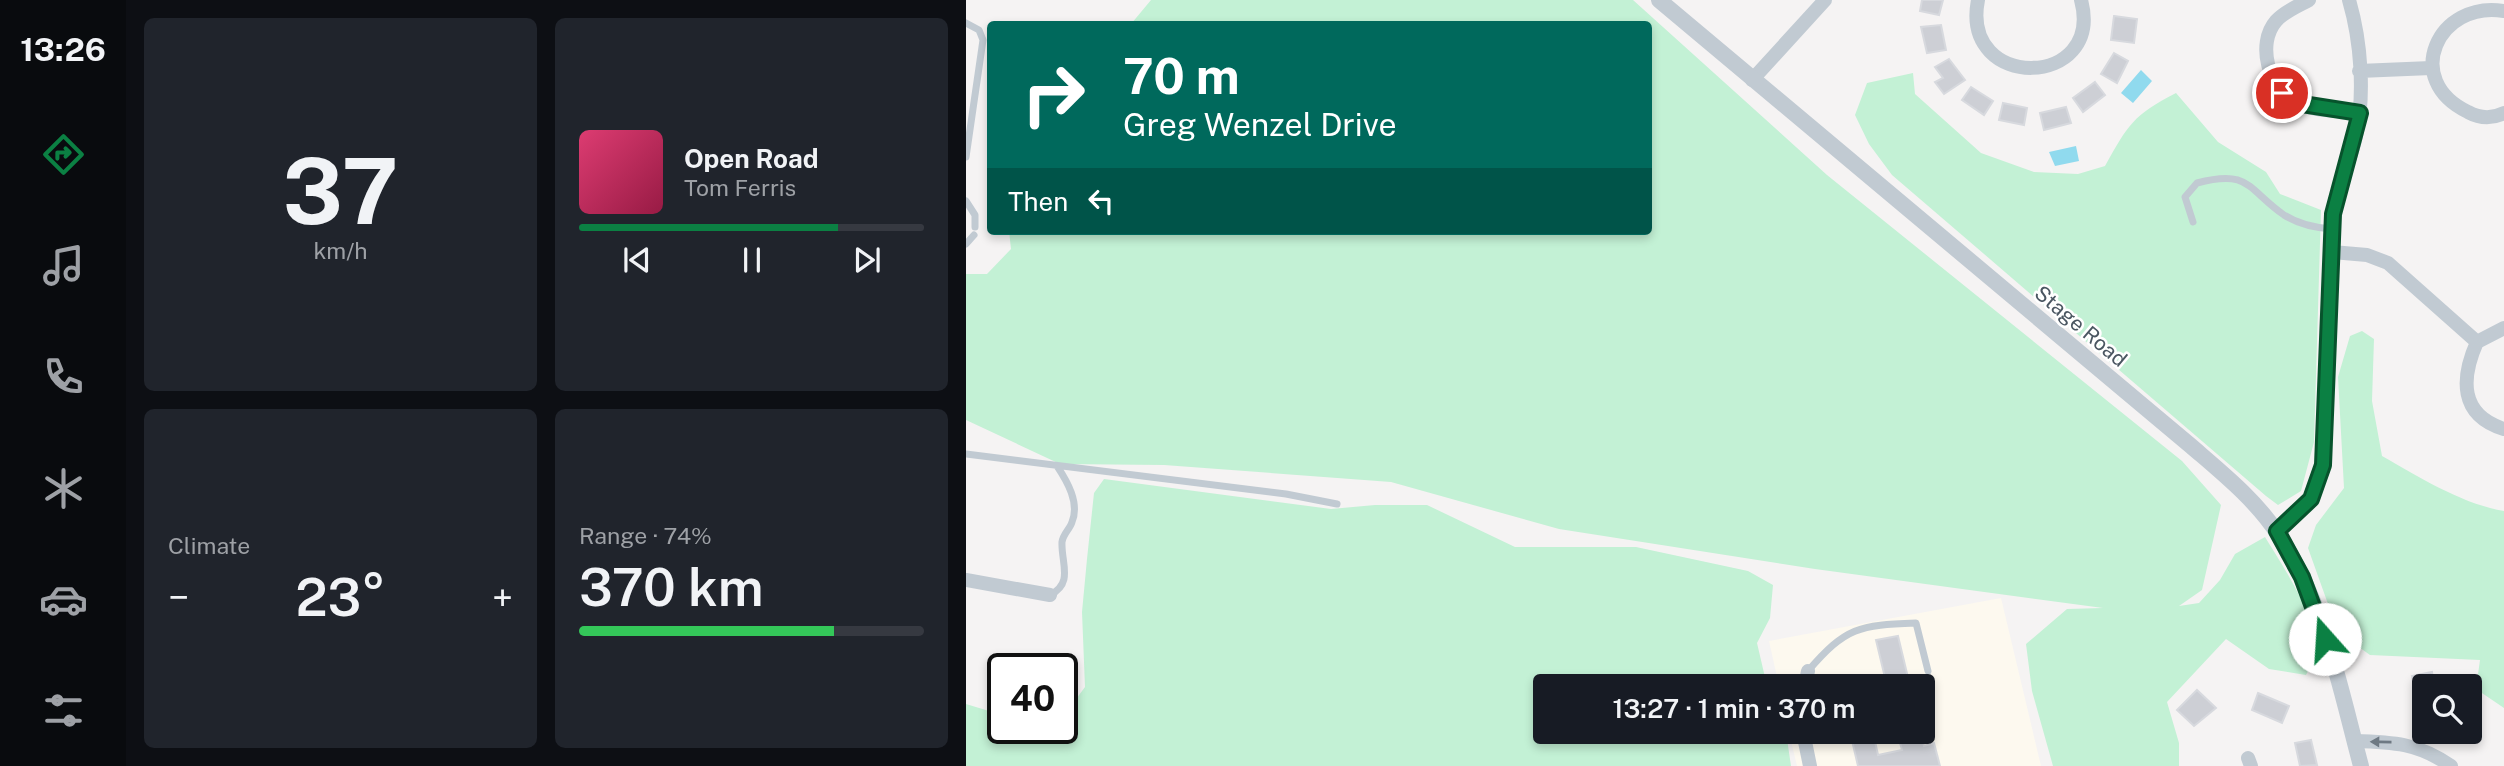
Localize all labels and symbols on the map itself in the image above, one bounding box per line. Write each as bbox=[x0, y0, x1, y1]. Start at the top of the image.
pin bbox=[2252, 63, 2312, 123]
street label: Stage Road bbox=[2030, 280, 2132, 372]
position arrow bbox=[2288, 602, 2362, 676]
speed limit sign: 40 bbox=[987, 653, 1078, 744]
one-way arrow bbox=[2370, 736, 2392, 747]

